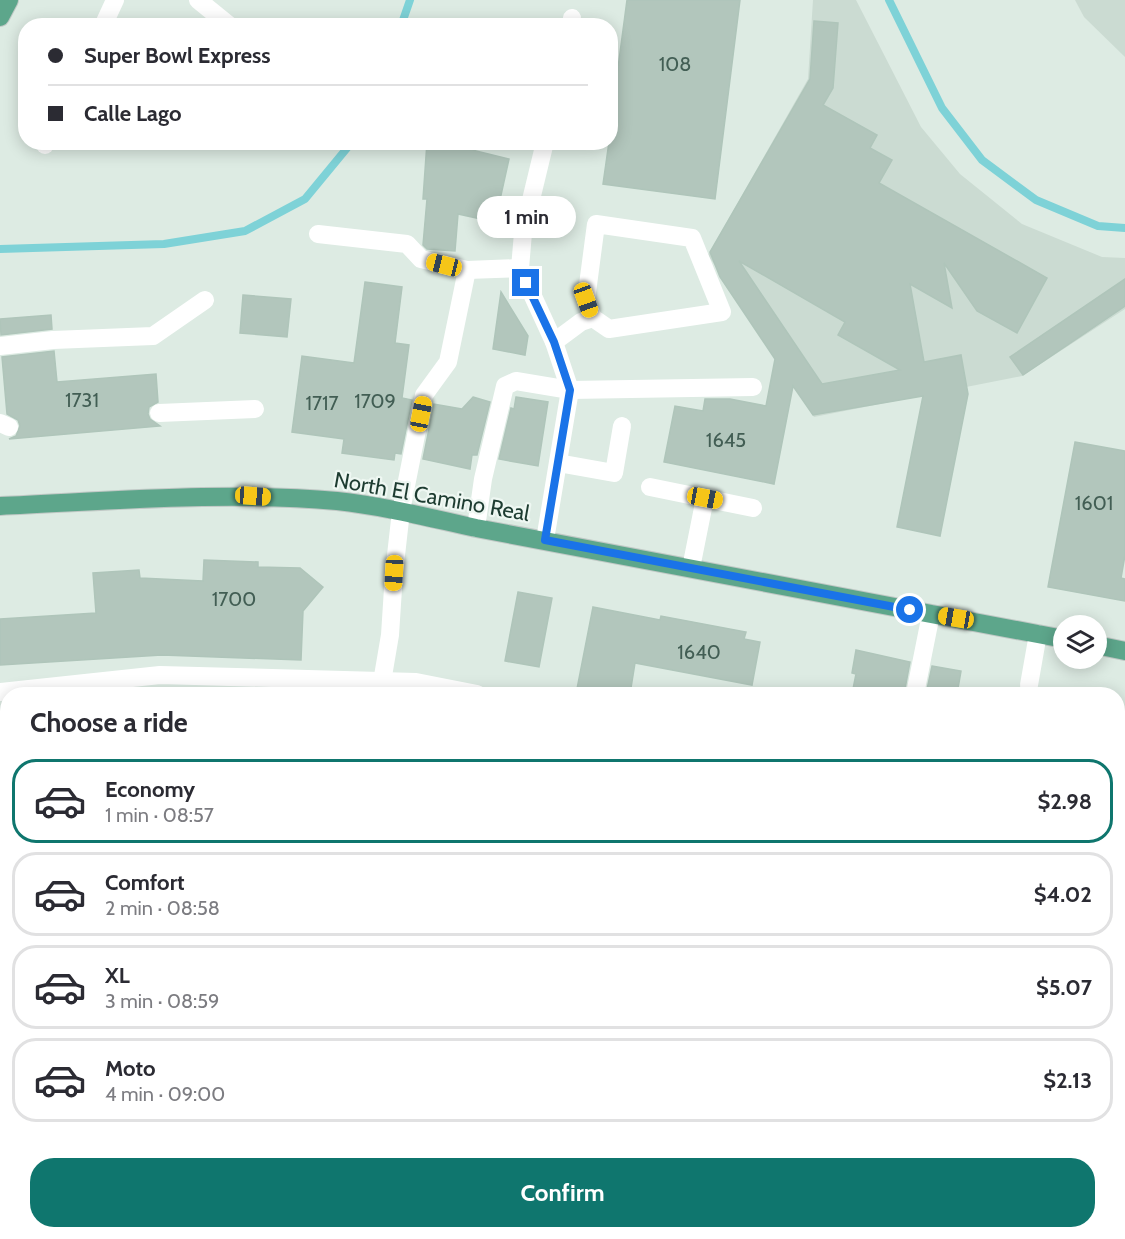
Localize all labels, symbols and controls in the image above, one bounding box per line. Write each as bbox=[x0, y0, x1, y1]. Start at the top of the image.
text: Super Bowl Express bbox=[84, 42, 271, 69]
house number: 108 bbox=[659, 52, 691, 76]
text: Calle Lago bbox=[84, 100, 182, 127]
callout: 1 min bbox=[476, 196, 576, 238]
text: 1 min bbox=[504, 205, 549, 229]
car bbox=[424, 252, 464, 278]
route end bbox=[512, 269, 539, 296]
car bbox=[571, 280, 601, 320]
house number: 1731 bbox=[65, 388, 99, 412]
house number: 1709 bbox=[354, 389, 396, 413]
house number: 1717 bbox=[305, 391, 339, 415]
car bbox=[409, 395, 433, 433]
house number: 1645 bbox=[706, 428, 746, 452]
street label: North El Camino Real bbox=[332, 466, 533, 527]
car bbox=[234, 486, 272, 506]
car bbox=[686, 486, 724, 510]
house number: 1601 bbox=[1075, 491, 1113, 515]
car bbox=[384, 555, 404, 591]
house number: 1700 bbox=[212, 587, 256, 611]
route start bbox=[896, 596, 923, 623]
car bbox=[937, 606, 975, 630]
map controls bbox=[1053, 615, 1107, 669]
button: layers bbox=[1053, 615, 1107, 669]
house number: 1640 bbox=[677, 640, 721, 664]
text: Choose a ride bbox=[30, 706, 188, 739]
icon: car bbox=[33, 774, 87, 828]
text: Economy bbox=[105, 776, 195, 803]
text: $2.98 bbox=[1037, 788, 1092, 815]
text: 1 min · 08:57 bbox=[105, 803, 214, 827]
icon: car bbox=[33, 867, 87, 921]
text: Comfort bbox=[105, 869, 184, 896]
text: $4.02 bbox=[1034, 881, 1092, 908]
text: 2 min · 08:58 bbox=[105, 896, 220, 920]
icon: car bbox=[33, 960, 87, 1014]
text: XL bbox=[105, 962, 130, 989]
text: $5.07 bbox=[1036, 974, 1092, 1001]
text: 3 min · 08:59 bbox=[105, 989, 219, 1013]
icon: car bbox=[33, 1053, 87, 1107]
text: Moto bbox=[105, 1055, 156, 1082]
text: $2.13 bbox=[1043, 1067, 1092, 1094]
text: 4 min · 09:00 bbox=[105, 1082, 225, 1106]
button: Confirm bbox=[30, 1158, 1095, 1227]

